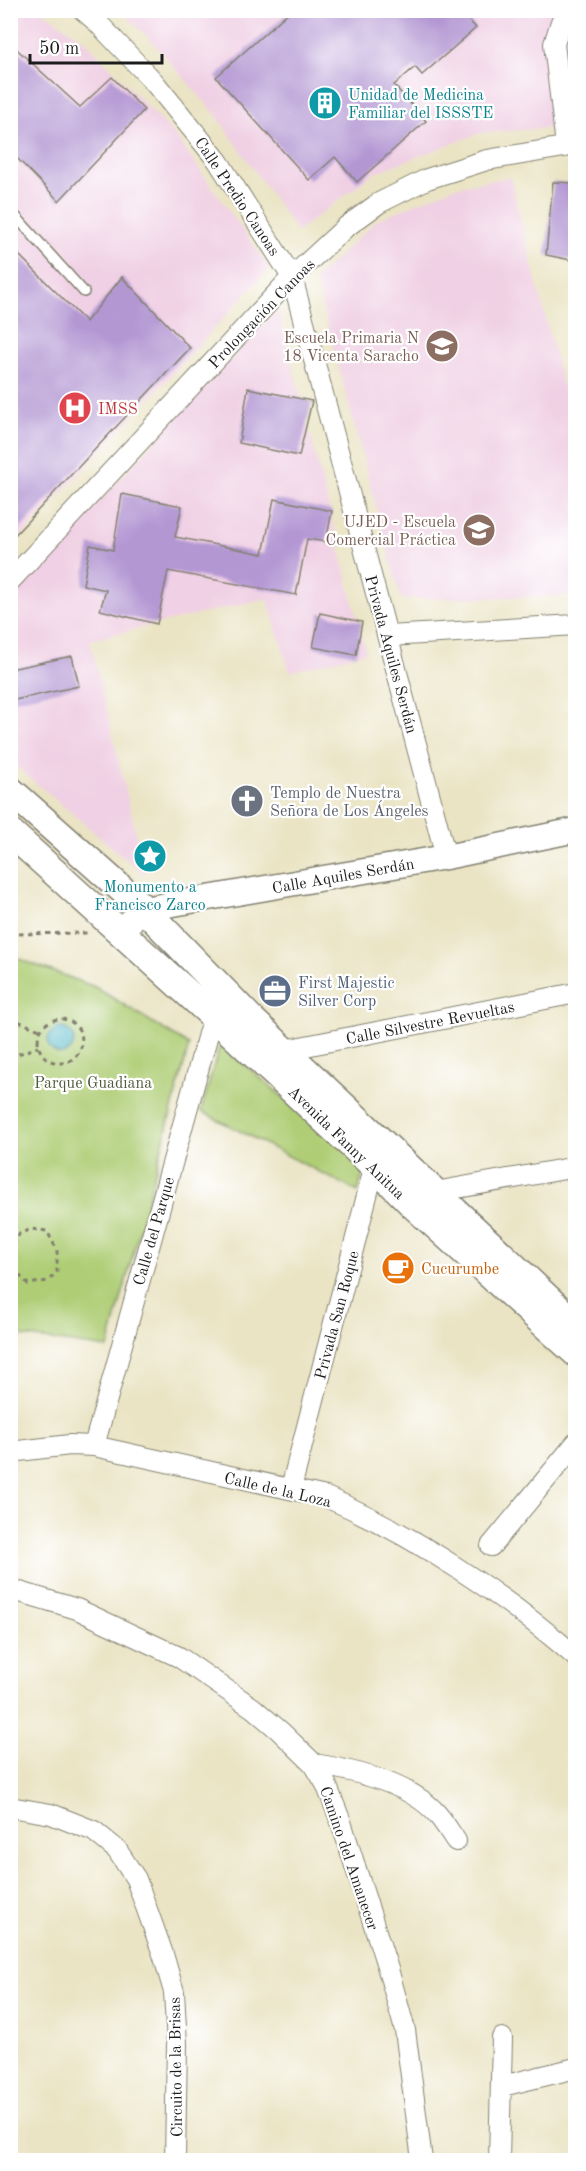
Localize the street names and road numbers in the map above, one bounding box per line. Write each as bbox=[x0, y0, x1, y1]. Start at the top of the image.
street label: Calle Predio Canoas bbox=[191, 135, 282, 259]
street label: Prolongación Canoas bbox=[206, 257, 319, 372]
street label: Privada Aquiles Serdán bbox=[361, 574, 419, 736]
street label: Calle Aquiles Serdán bbox=[271, 857, 416, 897]
street label: Calle Silvestre Revueltas bbox=[345, 1000, 516, 1048]
street label: Avenida Fanny Anitua bbox=[284, 1084, 407, 1203]
street label: Calle del Parque bbox=[132, 1175, 178, 1288]
street label: Privada San Roque bbox=[313, 1249, 363, 1382]
street label: Calle de la Loza bbox=[222, 1471, 333, 1511]
street label: Camino del Amanecer bbox=[316, 1785, 380, 1933]
street label: Circuito de la Brisas bbox=[168, 1997, 186, 2137]

